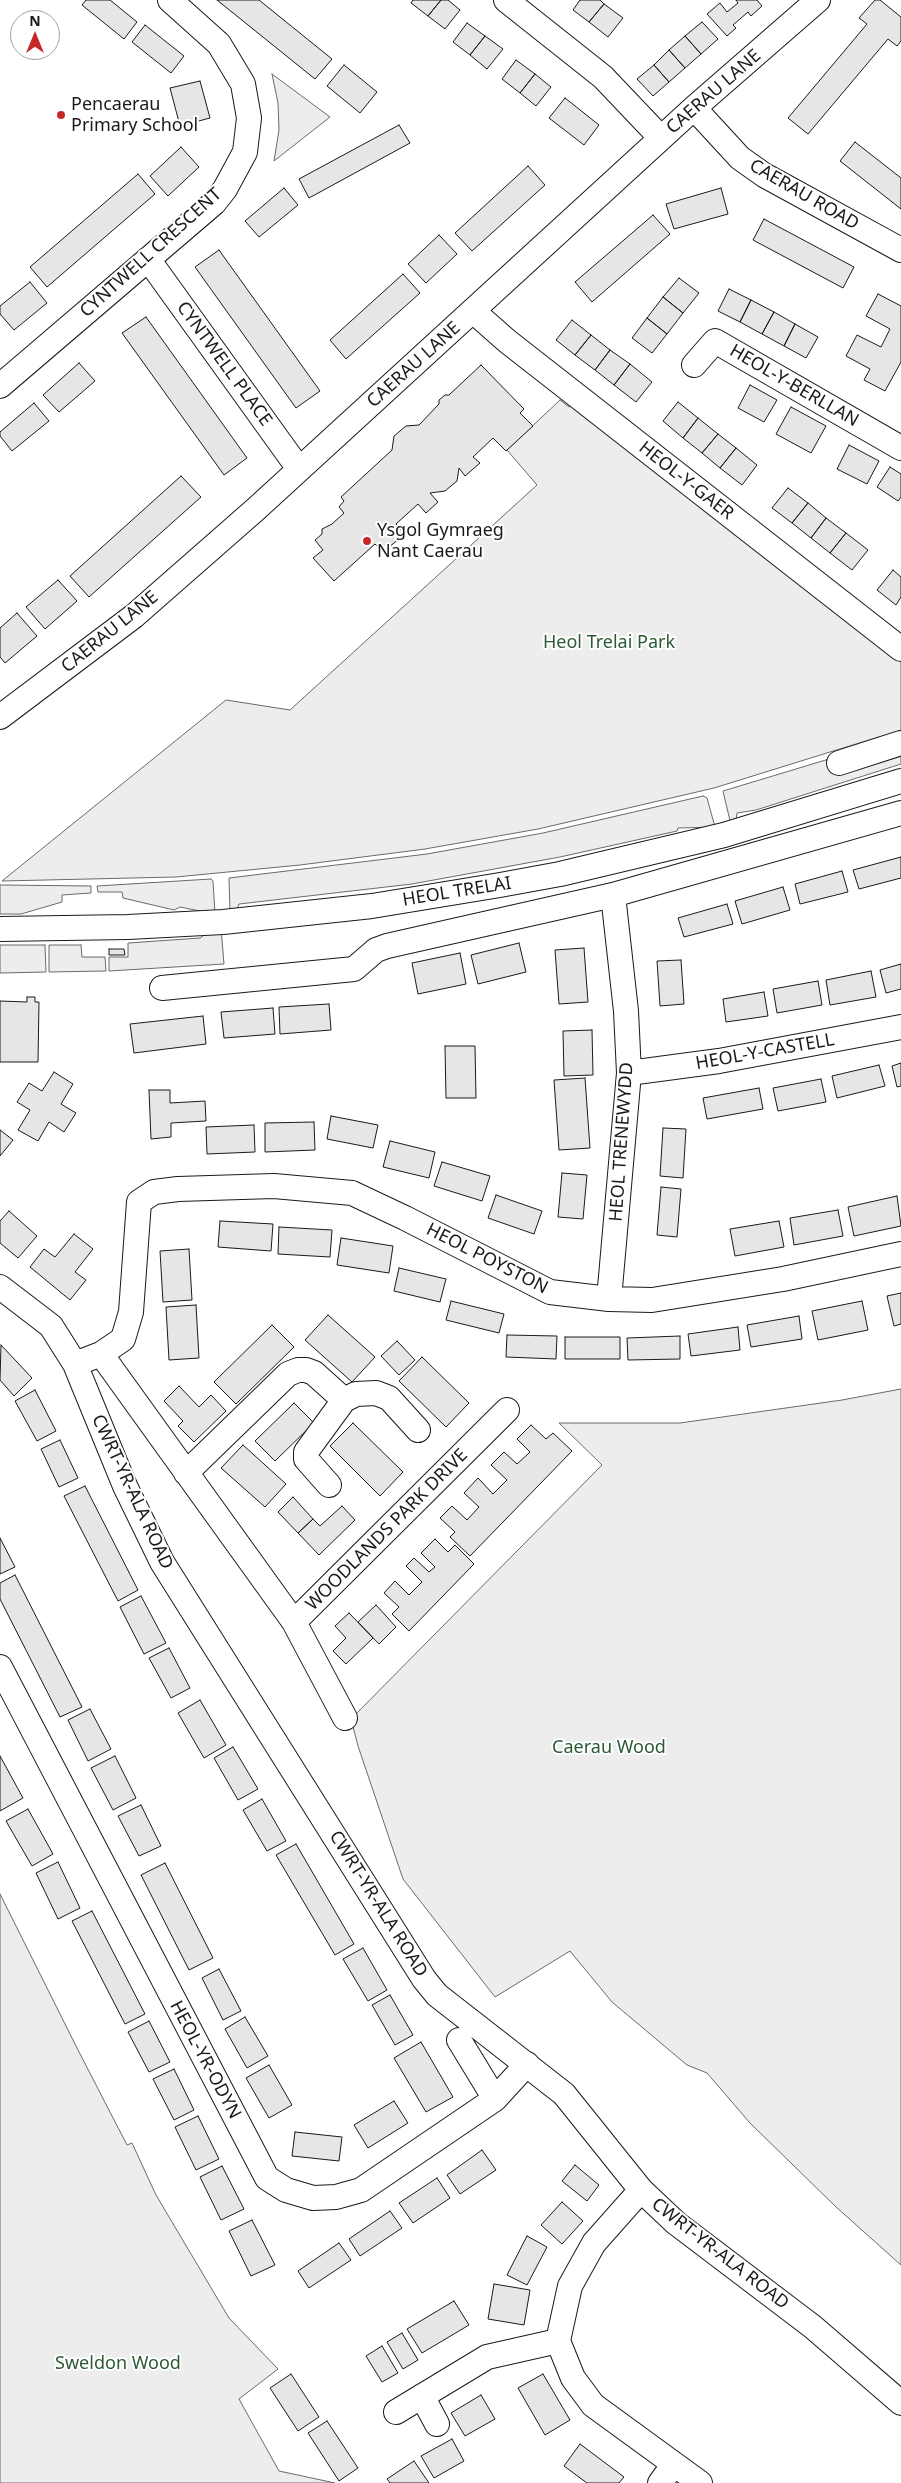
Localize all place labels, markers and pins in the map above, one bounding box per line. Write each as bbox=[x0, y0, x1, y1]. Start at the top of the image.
place label: Pencaerau Primary School bbox=[71, 94, 198, 136]
marker: Pencaerau Primary School bbox=[55, 109, 67, 121]
place label: Ysgol Gymraeg Nant Caerau bbox=[377, 520, 504, 562]
marker: Ysgol Gymraeg Nant Caerau bbox=[361, 535, 373, 547]

